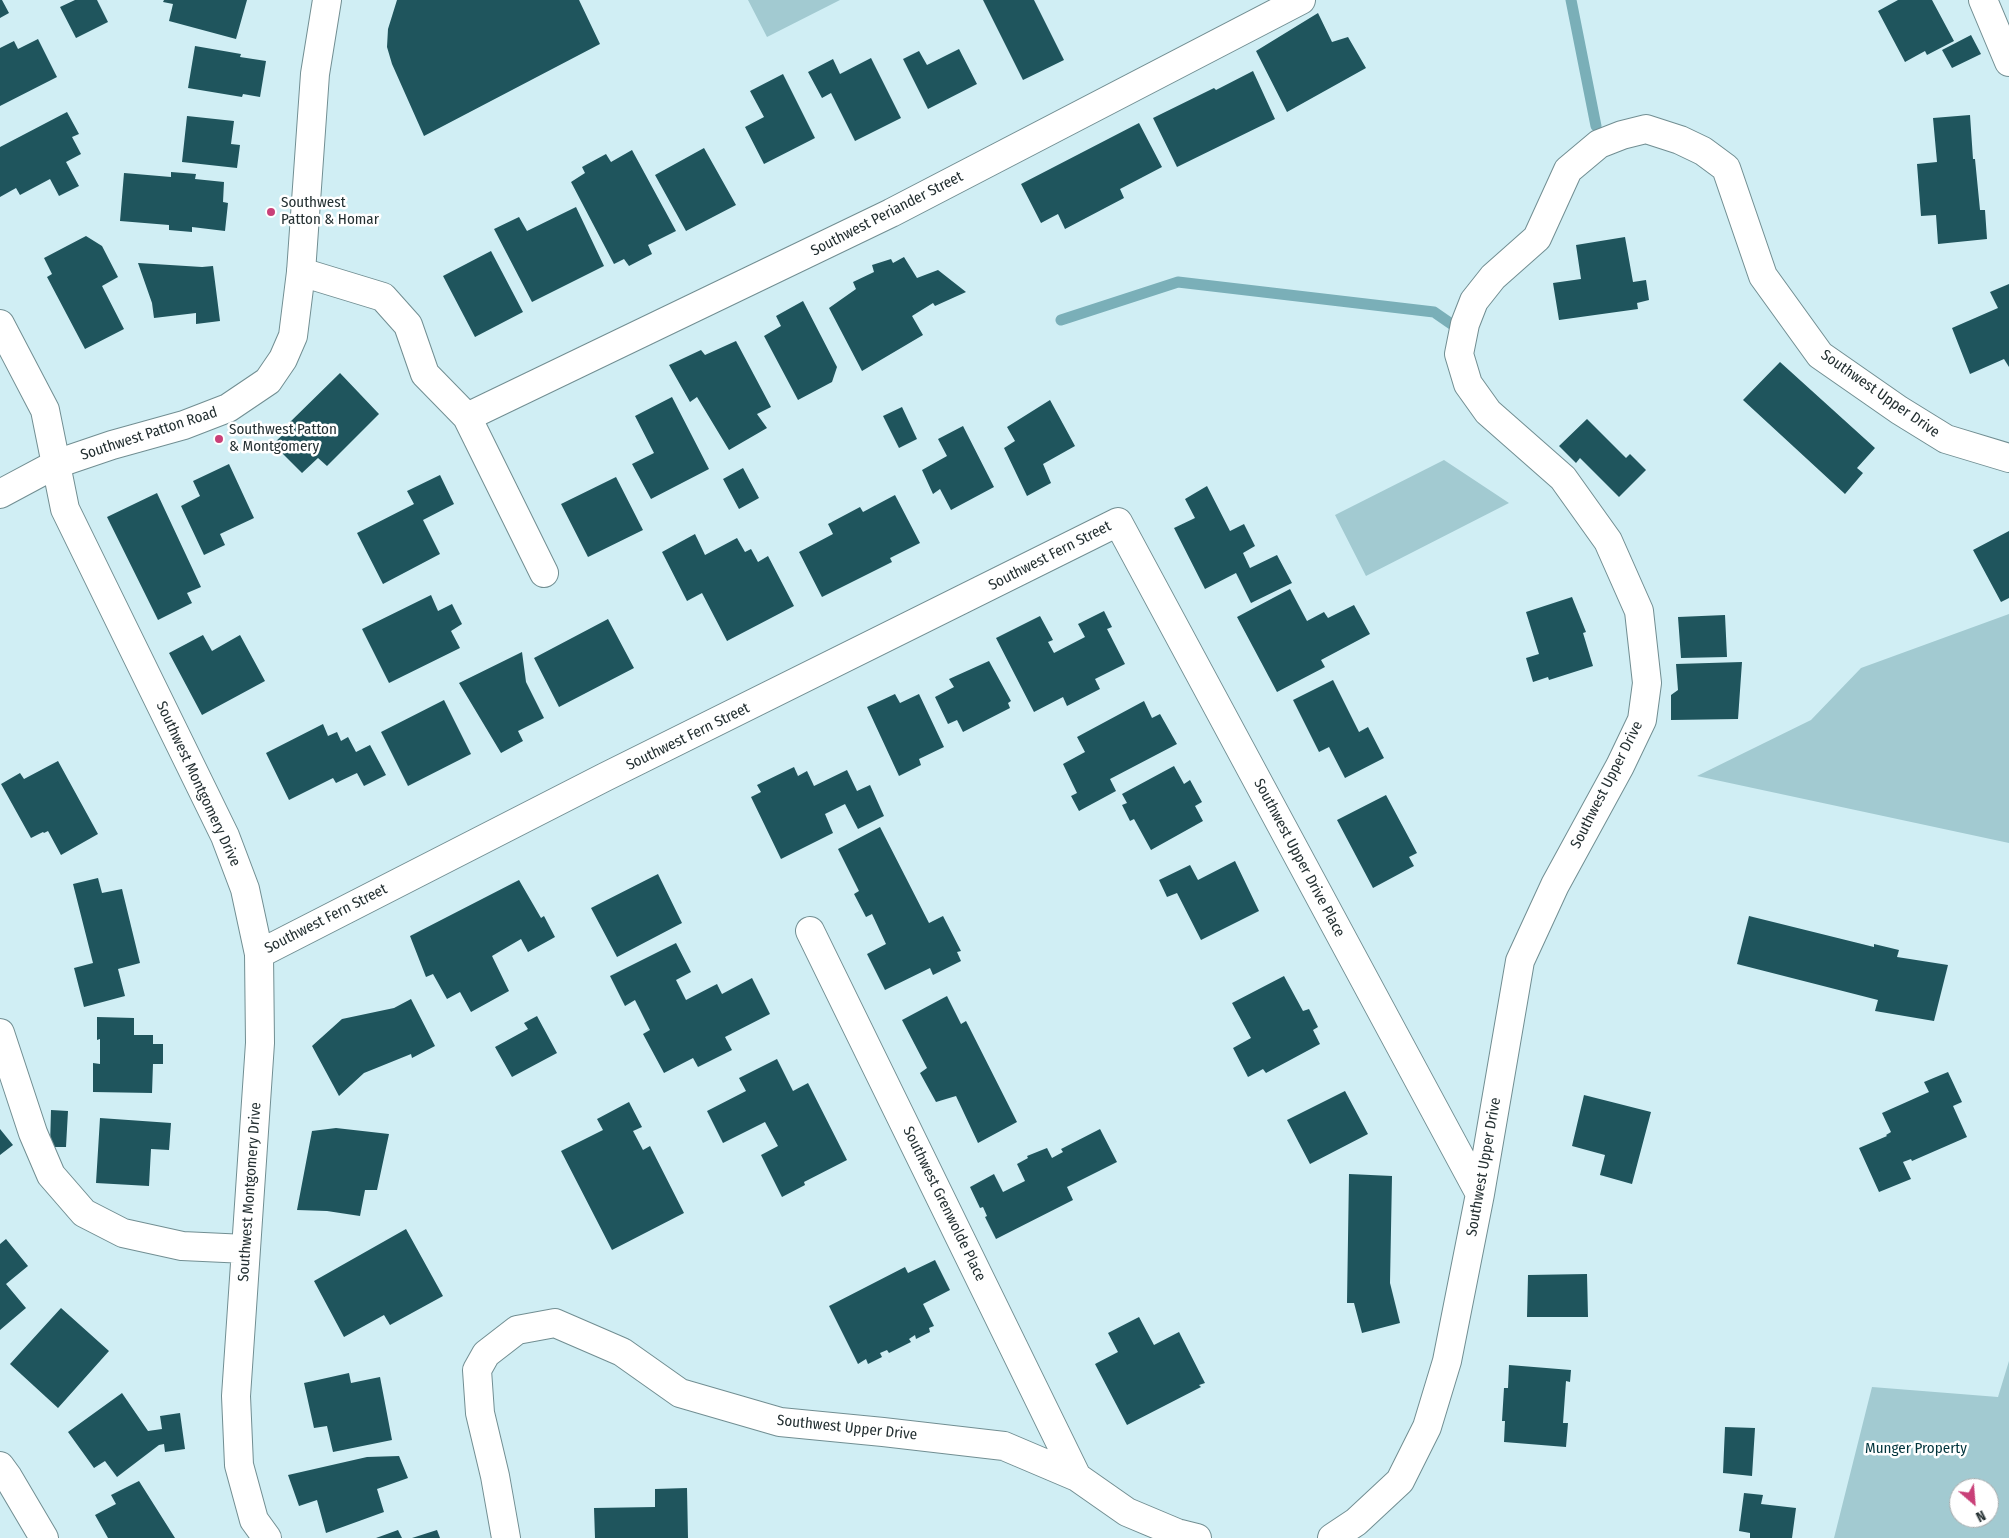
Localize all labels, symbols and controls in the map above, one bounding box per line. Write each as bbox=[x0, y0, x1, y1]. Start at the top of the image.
street label: Southwest Periander Street bbox=[808, 168, 966, 260]
place label: Southwest Patton & Homar bbox=[281, 194, 379, 229]
marker: Southwest Patton & Homar bbox=[265, 206, 277, 218]
street label: Southwest Upper Drive bbox=[1817, 346, 1943, 442]
street label: Southwest Patton Road bbox=[78, 403, 220, 465]
place label: Southwest Patton & Montgomery bbox=[229, 421, 337, 456]
marker: Southwest Patton & Montgomery bbox=[213, 433, 225, 445]
street label: Southwest Fern Street bbox=[986, 517, 1114, 595]
street label: Southwest Montgomery Drive bbox=[152, 699, 244, 869]
street label: Southwest Fern Street bbox=[623, 699, 753, 775]
street label: Southwest Upper Drive bbox=[1567, 718, 1647, 852]
street label: Southwest Upper Drive Place bbox=[1250, 776, 1348, 940]
street label: Southwest Fern Street bbox=[262, 880, 390, 958]
street label: Southwest Upper Drive bbox=[1463, 1096, 1505, 1238]
street label: Southwest Montgomery Drive bbox=[235, 1102, 265, 1282]
street label: Southwest Grenwolde Place bbox=[899, 1124, 989, 1284]
street label: Southwest Upper Drive bbox=[776, 1412, 918, 1444]
park label: Munger Property bbox=[1865, 1440, 1967, 1458]
north arrow bbox=[1949, 1478, 1999, 1528]
text: N bbox=[1973, 1506, 1988, 1525]

